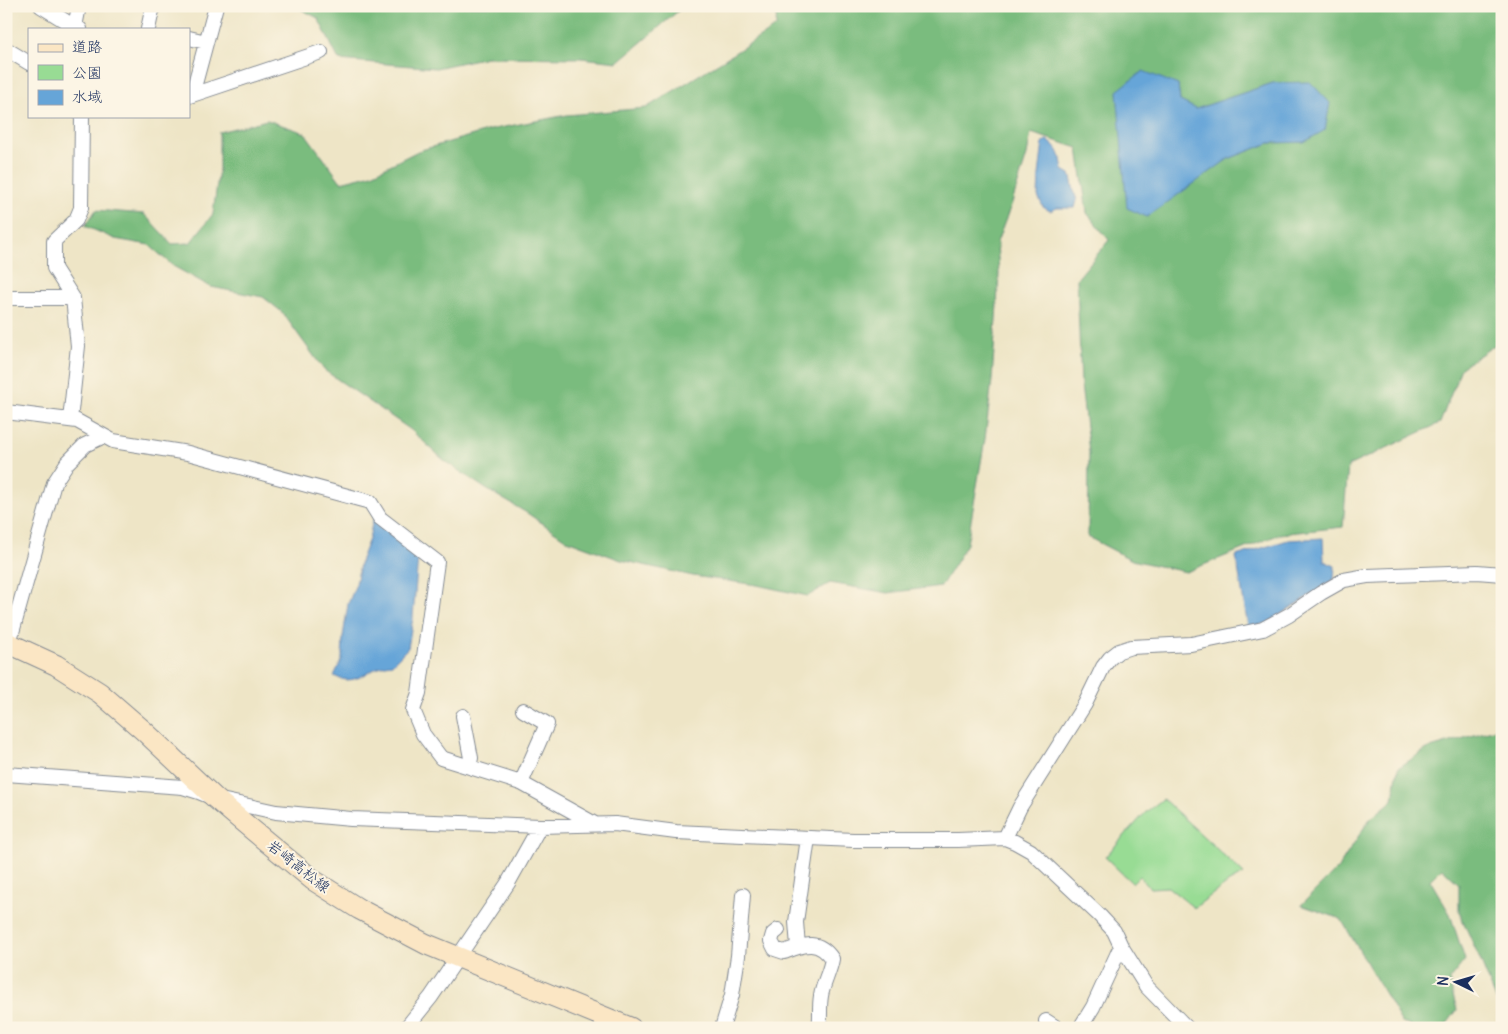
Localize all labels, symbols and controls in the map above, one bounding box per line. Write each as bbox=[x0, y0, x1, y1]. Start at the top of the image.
legend bbox=[28, 28, 190, 118]
text: 道路 bbox=[72, 37, 102, 56]
text: 公園 bbox=[72, 63, 102, 82]
text: 水域 bbox=[72, 87, 102, 106]
street label: 岩崎高松線 bbox=[264, 835, 334, 897]
north arrow bbox=[1430, 956, 1480, 1006]
text: N bbox=[1434, 975, 1452, 986]

